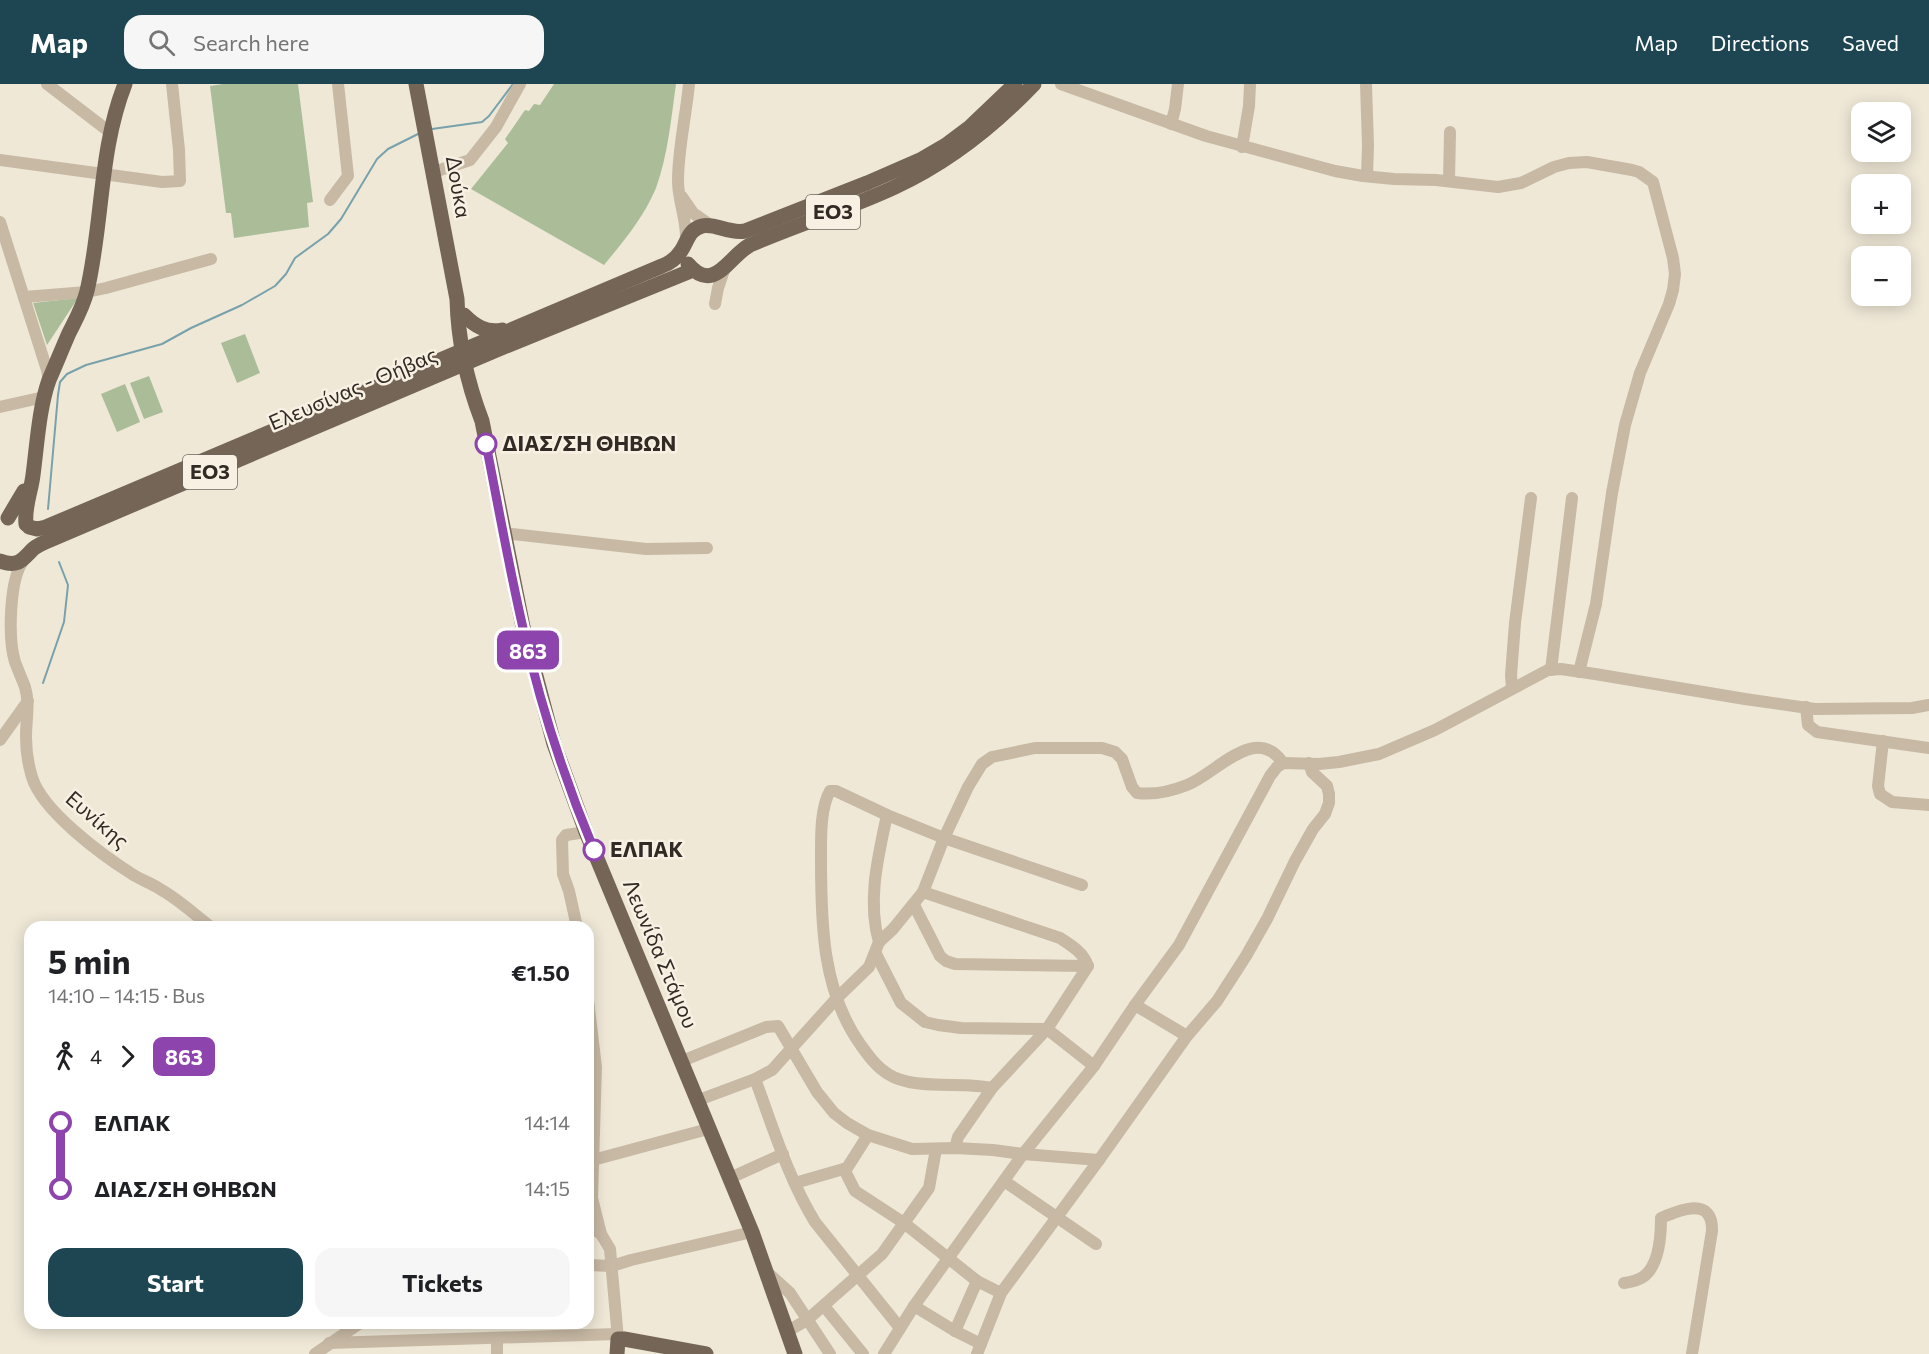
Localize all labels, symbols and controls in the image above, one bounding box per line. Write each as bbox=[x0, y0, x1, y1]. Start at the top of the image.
search box bbox=[124, 15, 544, 69]
text: Map bbox=[30, 25, 88, 59]
icon: search bbox=[145, 26, 178, 59]
text: Search here bbox=[193, 29, 309, 56]
text: Map bbox=[1635, 30, 1678, 55]
text: Directions bbox=[1711, 30, 1809, 55]
text: Saved bbox=[1842, 30, 1899, 55]
map controls bbox=[1851, 102, 1911, 306]
button: layers bbox=[1851, 102, 1911, 162]
street label: Δούκα bbox=[442, 154, 477, 220]
button: + bbox=[1851, 174, 1911, 234]
road number: ΕΟ3 bbox=[806, 195, 860, 229]
button: − bbox=[1851, 246, 1911, 306]
street label: Ελευσίνας - Θήβας bbox=[264, 341, 440, 434]
place label: ΔΙΑΣ/ΣΗ ΘΗΒΩΝ bbox=[502, 430, 676, 455]
marker: ΔΙΑΣ/ΣΗ ΘΗΒΩΝ bbox=[475, 433, 497, 455]
road number: ΕΟ3 bbox=[183, 455, 237, 489]
line badge: 863 bbox=[494, 630, 562, 670]
text: 863 bbox=[509, 638, 547, 663]
street label: Ευνίκης bbox=[61, 785, 134, 853]
place label: ΕΛΠΑΚ bbox=[610, 836, 683, 861]
marker: ΕΛΠΑΚ bbox=[583, 839, 605, 861]
street label: Λεωνίδα Στάμου bbox=[619, 875, 704, 1032]
text: 5 min bbox=[48, 940, 131, 981]
text: €1.50 bbox=[511, 959, 570, 986]
text: 14:10 – 14:15 · Bus bbox=[48, 983, 205, 1007]
icon: walk bbox=[48, 1040, 81, 1073]
icon: forward bbox=[111, 1040, 144, 1073]
text: 4 bbox=[90, 1044, 102, 1068]
text: 863 bbox=[165, 1044, 203, 1069]
text: ΕΛΠΑΚ bbox=[94, 1109, 171, 1136]
text: 14:14 bbox=[524, 1110, 570, 1134]
text: ΔΙΑΣ/ΣΗ ΘΗΒΩΝ bbox=[94, 1175, 277, 1202]
text: 14:15 bbox=[525, 1176, 570, 1200]
button: Start bbox=[48, 1248, 303, 1317]
button: Tickets bbox=[315, 1248, 570, 1317]

